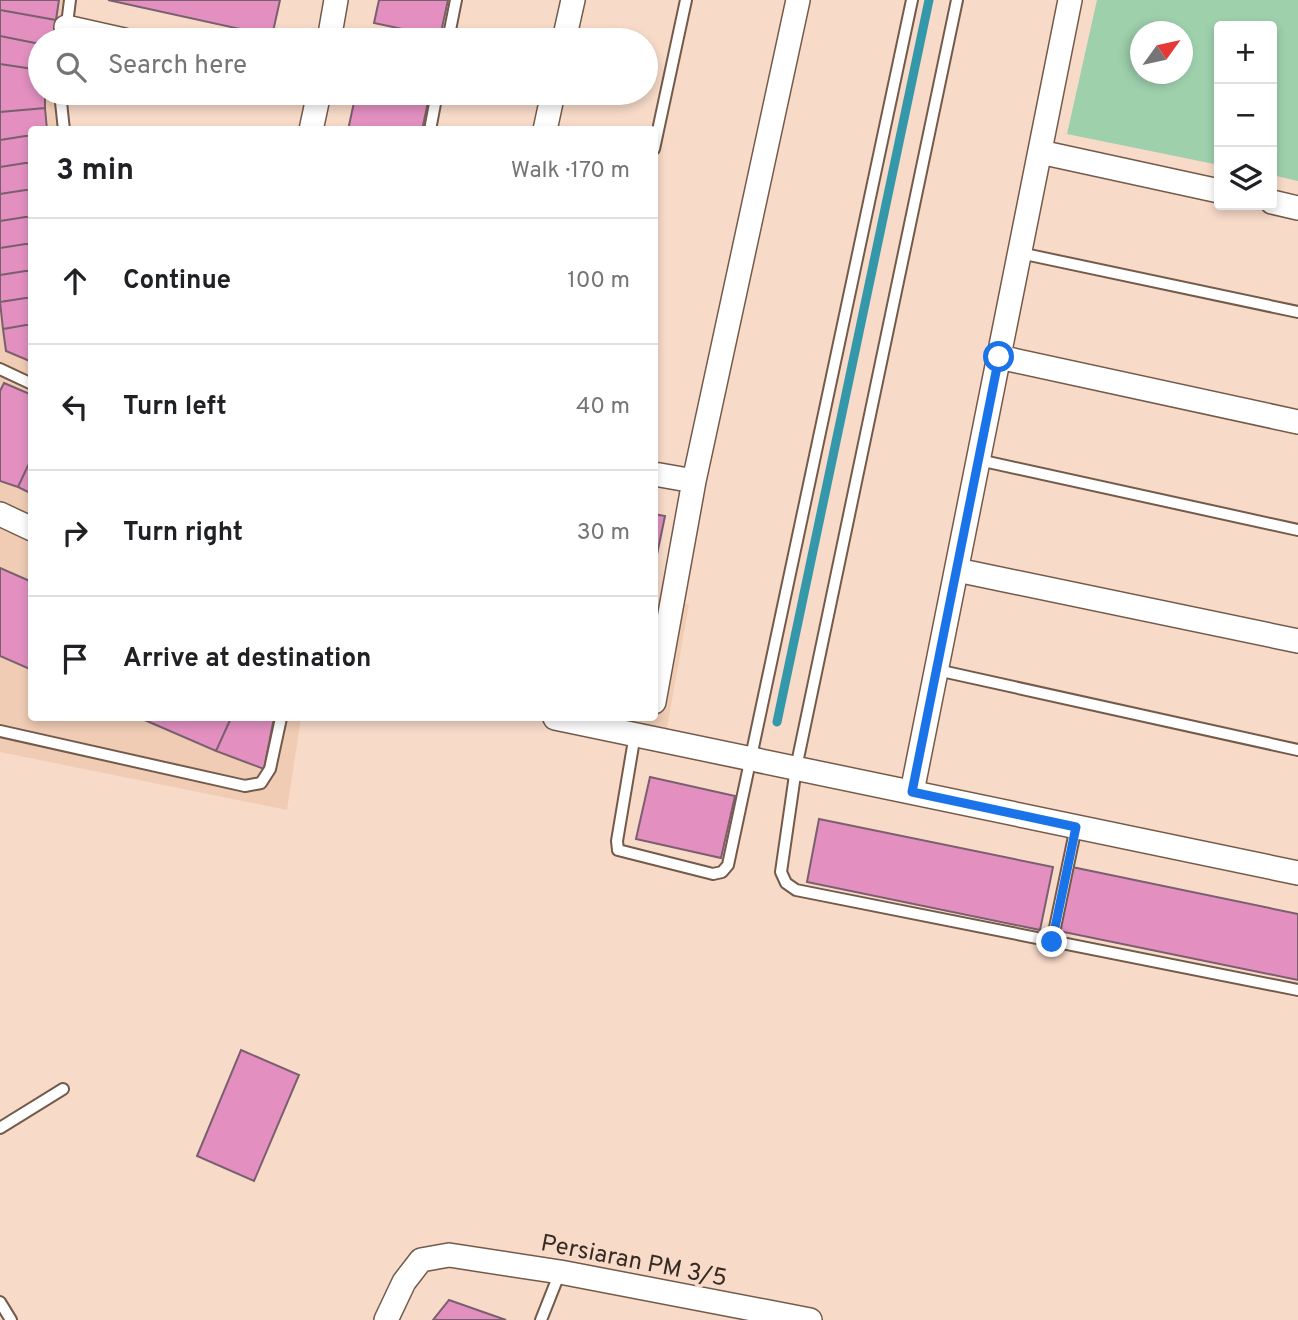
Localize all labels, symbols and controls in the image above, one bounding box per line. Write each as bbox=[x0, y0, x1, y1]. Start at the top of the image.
north arrow bbox=[1130, 21, 1193, 84]
map controls bbox=[1214, 21, 1277, 210]
button: + bbox=[1214, 21, 1277, 84]
search box bbox=[28, 28, 658, 105]
icon: search bbox=[52, 48, 90, 86]
text: Search here bbox=[108, 50, 247, 83]
button: − bbox=[1214, 84, 1277, 147]
button: layers bbox=[1214, 147, 1277, 210]
text: 3 min bbox=[56, 153, 134, 190]
text: Walk · 170 m bbox=[511, 157, 630, 186]
icon: ahead bbox=[56, 262, 94, 300]
text: Continue bbox=[123, 265, 231, 298]
text: 100 m bbox=[567, 267, 630, 296]
route start bbox=[983, 341, 1014, 372]
icon: left bbox=[56, 388, 94, 426]
text: Turn left bbox=[123, 391, 227, 424]
text: 40 m bbox=[576, 393, 630, 422]
icon: right bbox=[56, 514, 94, 552]
text: Turn right bbox=[123, 517, 243, 550]
text: 30 m bbox=[577, 519, 630, 548]
icon: arrive bbox=[56, 640, 94, 678]
text: Arrive at destination bbox=[123, 643, 371, 676]
route end bbox=[1036, 926, 1067, 957]
street label: Persiaran PM 3/5 bbox=[538, 1229, 729, 1295]

